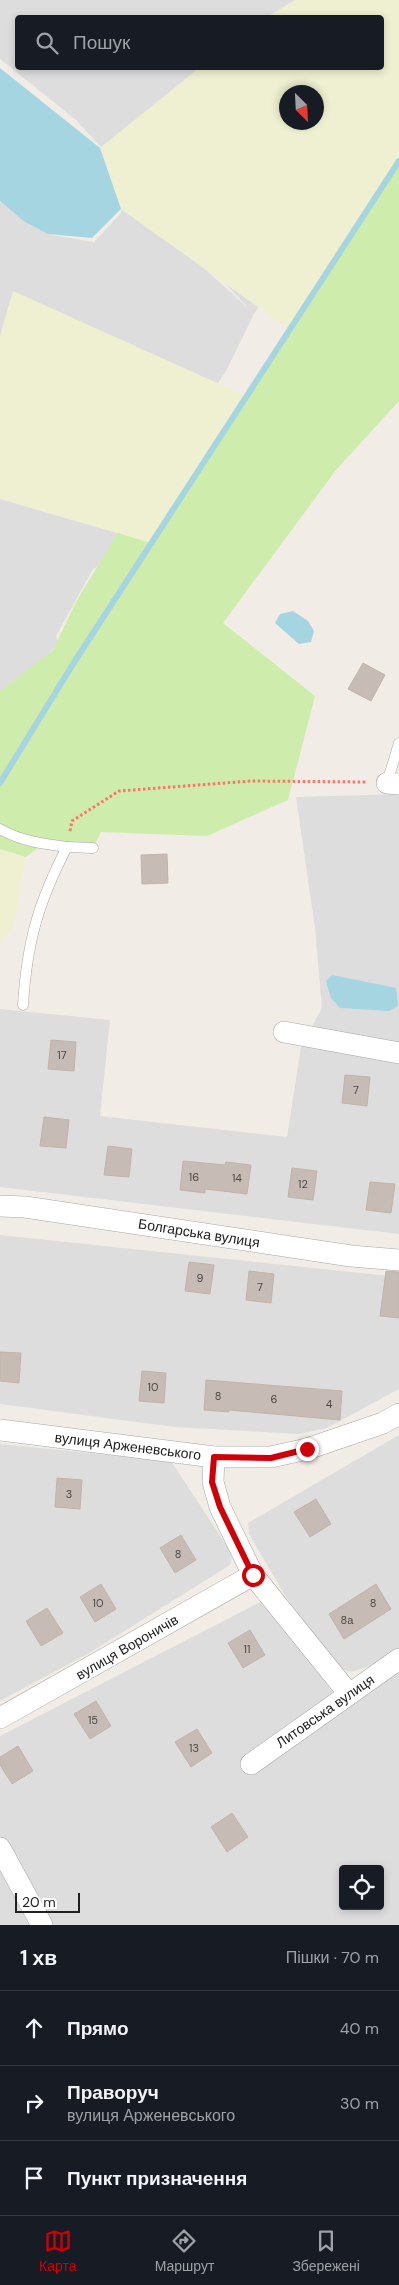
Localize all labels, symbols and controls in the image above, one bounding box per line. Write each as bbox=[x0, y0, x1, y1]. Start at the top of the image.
search box bbox=[15, 15, 384, 70]
icon: search bbox=[33, 29, 61, 57]
text: Пошук bbox=[73, 30, 130, 55]
north arrow bbox=[279, 85, 324, 130]
house number: 17 bbox=[57, 1048, 67, 1062]
house number: 7 bbox=[353, 1083, 359, 1097]
house number: 16 bbox=[189, 1170, 199, 1184]
house number: 14 bbox=[232, 1171, 242, 1185]
house number: 12 bbox=[298, 1177, 308, 1191]
street label: Болгарська вулиця bbox=[137, 1215, 261, 1251]
house number: 9 bbox=[197, 1271, 204, 1285]
house number: 7 bbox=[257, 1280, 263, 1294]
house number: 10 bbox=[148, 1380, 158, 1394]
house number: 8 bbox=[215, 1389, 221, 1403]
house number: 6 bbox=[271, 1392, 278, 1406]
house number: 4 bbox=[326, 1397, 333, 1411]
street label: вулиця Арженевського bbox=[54, 1428, 202, 1464]
route end bbox=[296, 1438, 319, 1461]
house number: 3 bbox=[66, 1487, 72, 1501]
house number: 8 bbox=[175, 1547, 181, 1561]
route start bbox=[242, 1564, 265, 1587]
house number: 10 bbox=[93, 1596, 103, 1610]
house number: 8 bbox=[370, 1596, 376, 1610]
street label: вулиця Вороничів bbox=[73, 1610, 181, 1684]
house number: 8а bbox=[341, 1613, 354, 1627]
house number: 11 bbox=[244, 1642, 250, 1656]
street label: Литовська вулиця bbox=[272, 1670, 378, 1752]
house number: 15 bbox=[88, 1713, 98, 1727]
house number: 13 bbox=[189, 1741, 199, 1755]
map controls bbox=[339, 1865, 384, 1910]
button: locate bbox=[339, 1865, 384, 1910]
scale bar bbox=[15, 1890, 80, 1913]
text: 20 m bbox=[22, 1893, 56, 1911]
text: 1 хв bbox=[20, 1944, 57, 1972]
text: Пішки · 70 m bbox=[286, 1947, 379, 1968]
icon: ahead bbox=[20, 2014, 48, 2042]
text: Прямо bbox=[67, 2016, 129, 2041]
text: 40 m bbox=[340, 2018, 379, 2039]
text: Праворуч bbox=[67, 2080, 159, 2105]
icon: right bbox=[20, 2089, 48, 2117]
text: 30 m bbox=[340, 2093, 379, 2114]
text: вулиця Арженевського bbox=[67, 2105, 235, 2126]
icon: arrive bbox=[20, 2164, 48, 2192]
text: Пункт призначення bbox=[67, 2166, 247, 2191]
tab: Карта bbox=[39, 2227, 77, 2275]
tab: Маршрут bbox=[155, 2227, 214, 2275]
tab: Збережені bbox=[292, 2227, 360, 2275]

